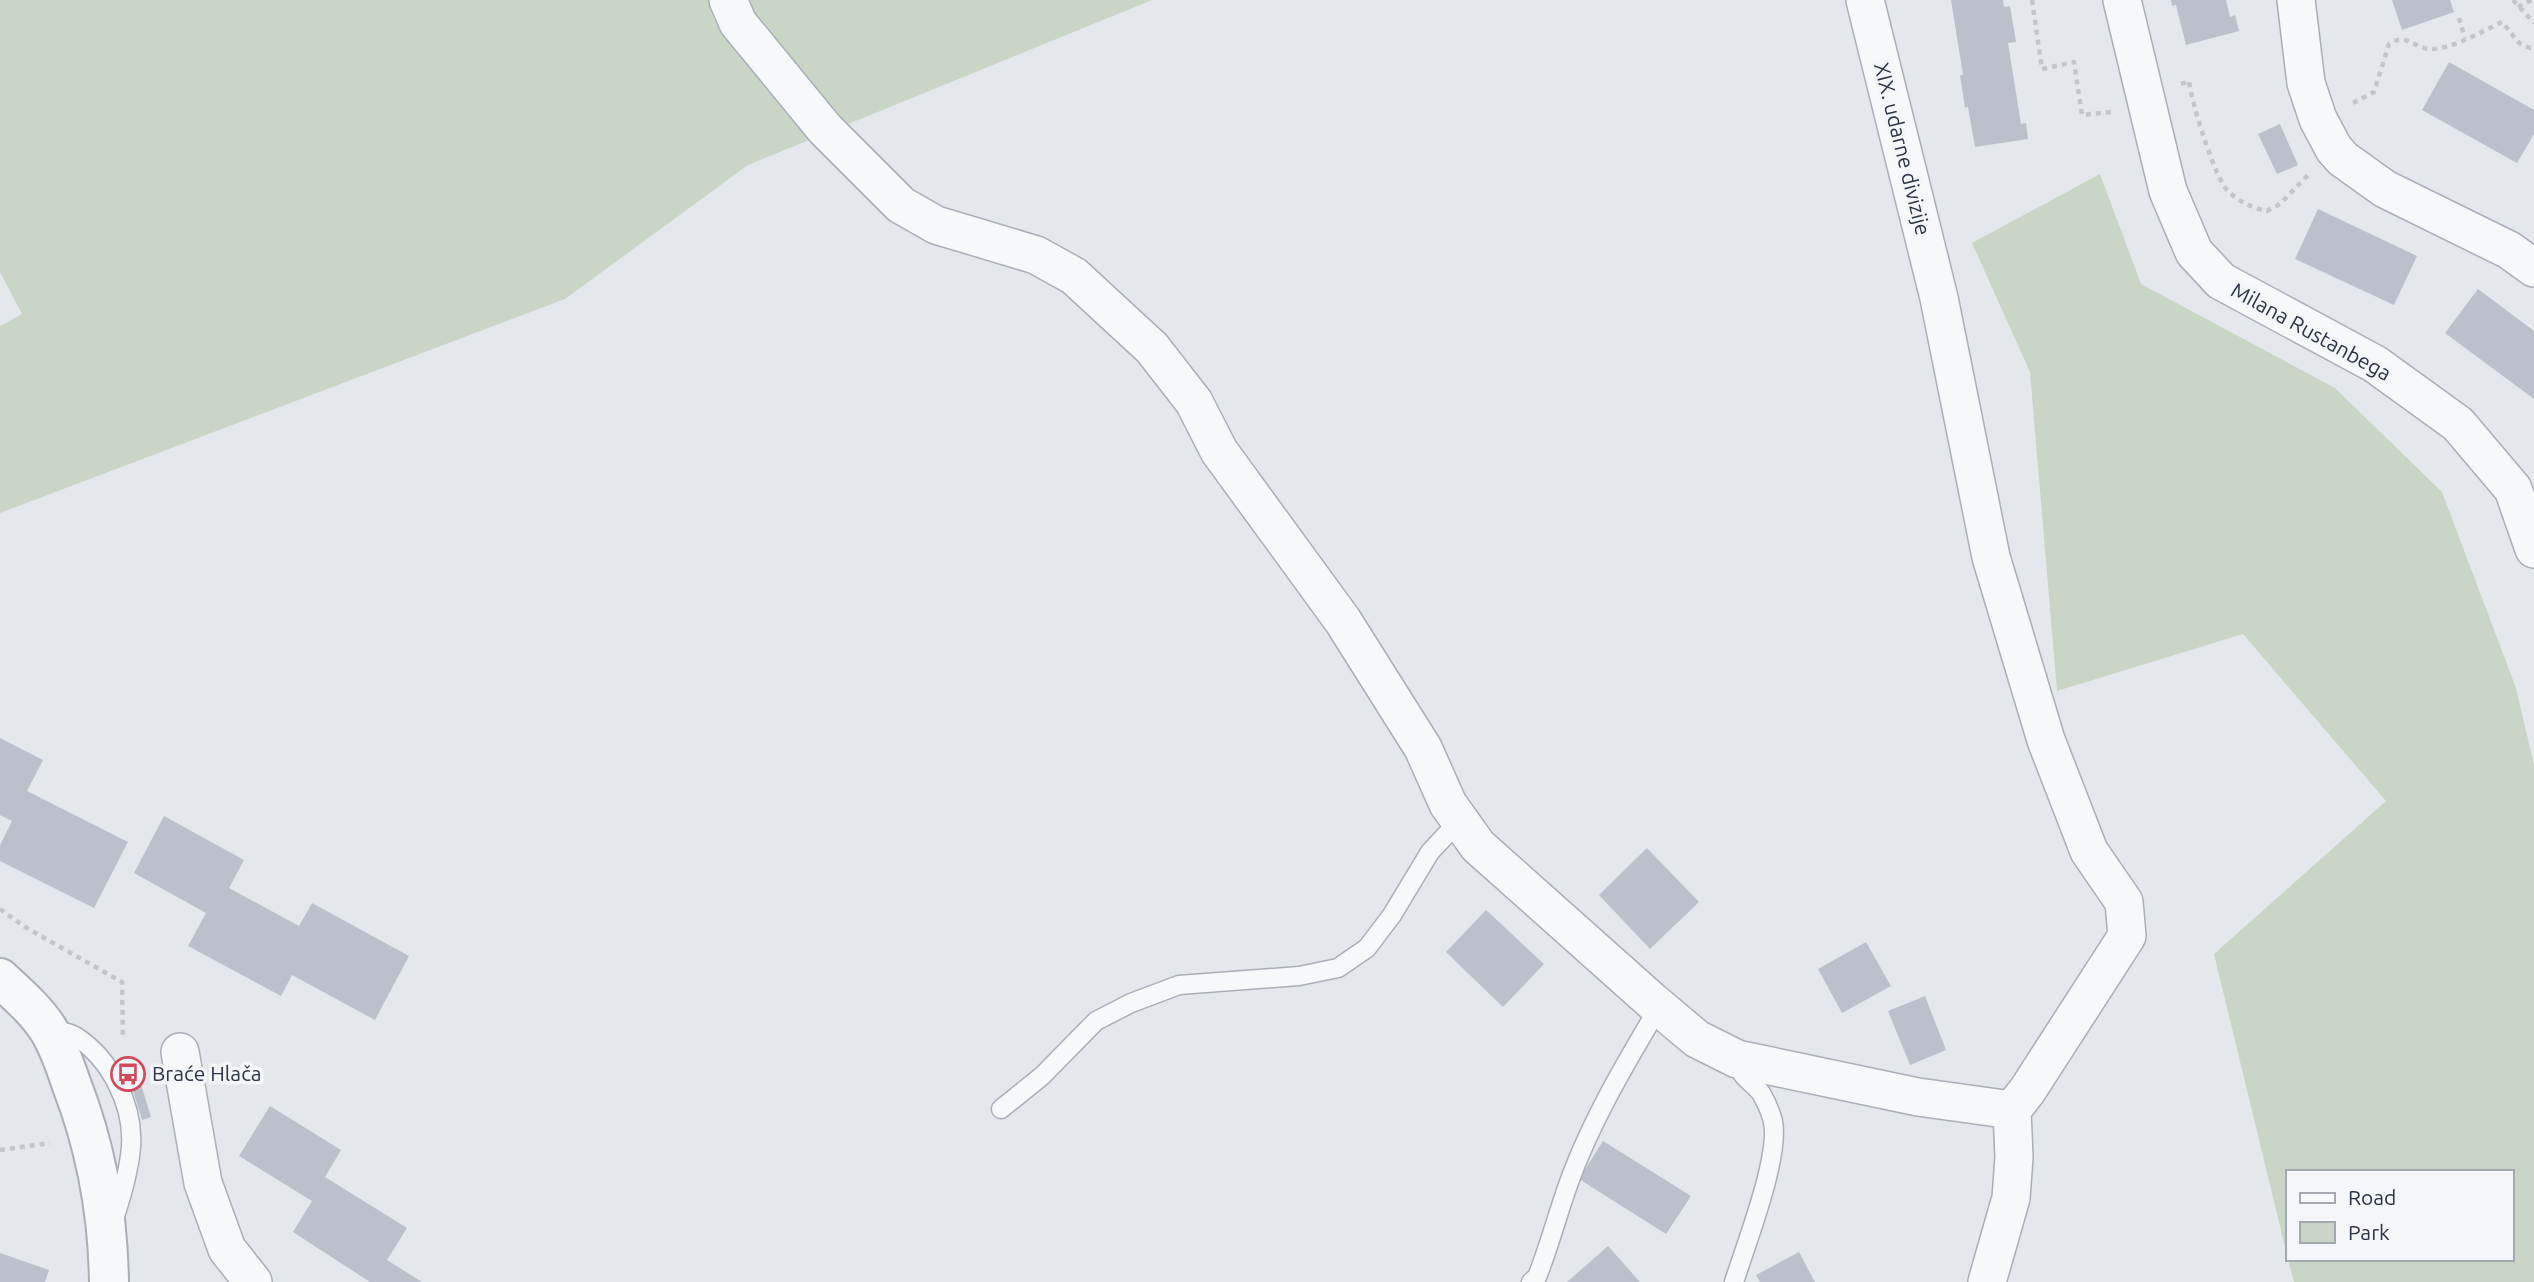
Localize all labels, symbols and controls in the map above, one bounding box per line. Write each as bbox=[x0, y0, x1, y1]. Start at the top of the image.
street label: XIX. udarne divizije bbox=[1870, 60, 1936, 238]
street label: Milana Rustanbega bbox=[2227, 277, 2396, 385]
bus stop icon: Braće Hlača bbox=[109, 1055, 147, 1093]
place label: Braće Hlača bbox=[152, 1061, 262, 1085]
legend bbox=[2286, 1170, 2513, 1261]
text: Road bbox=[2348, 1185, 2396, 1209]
text: Park bbox=[2348, 1220, 2390, 1244]

